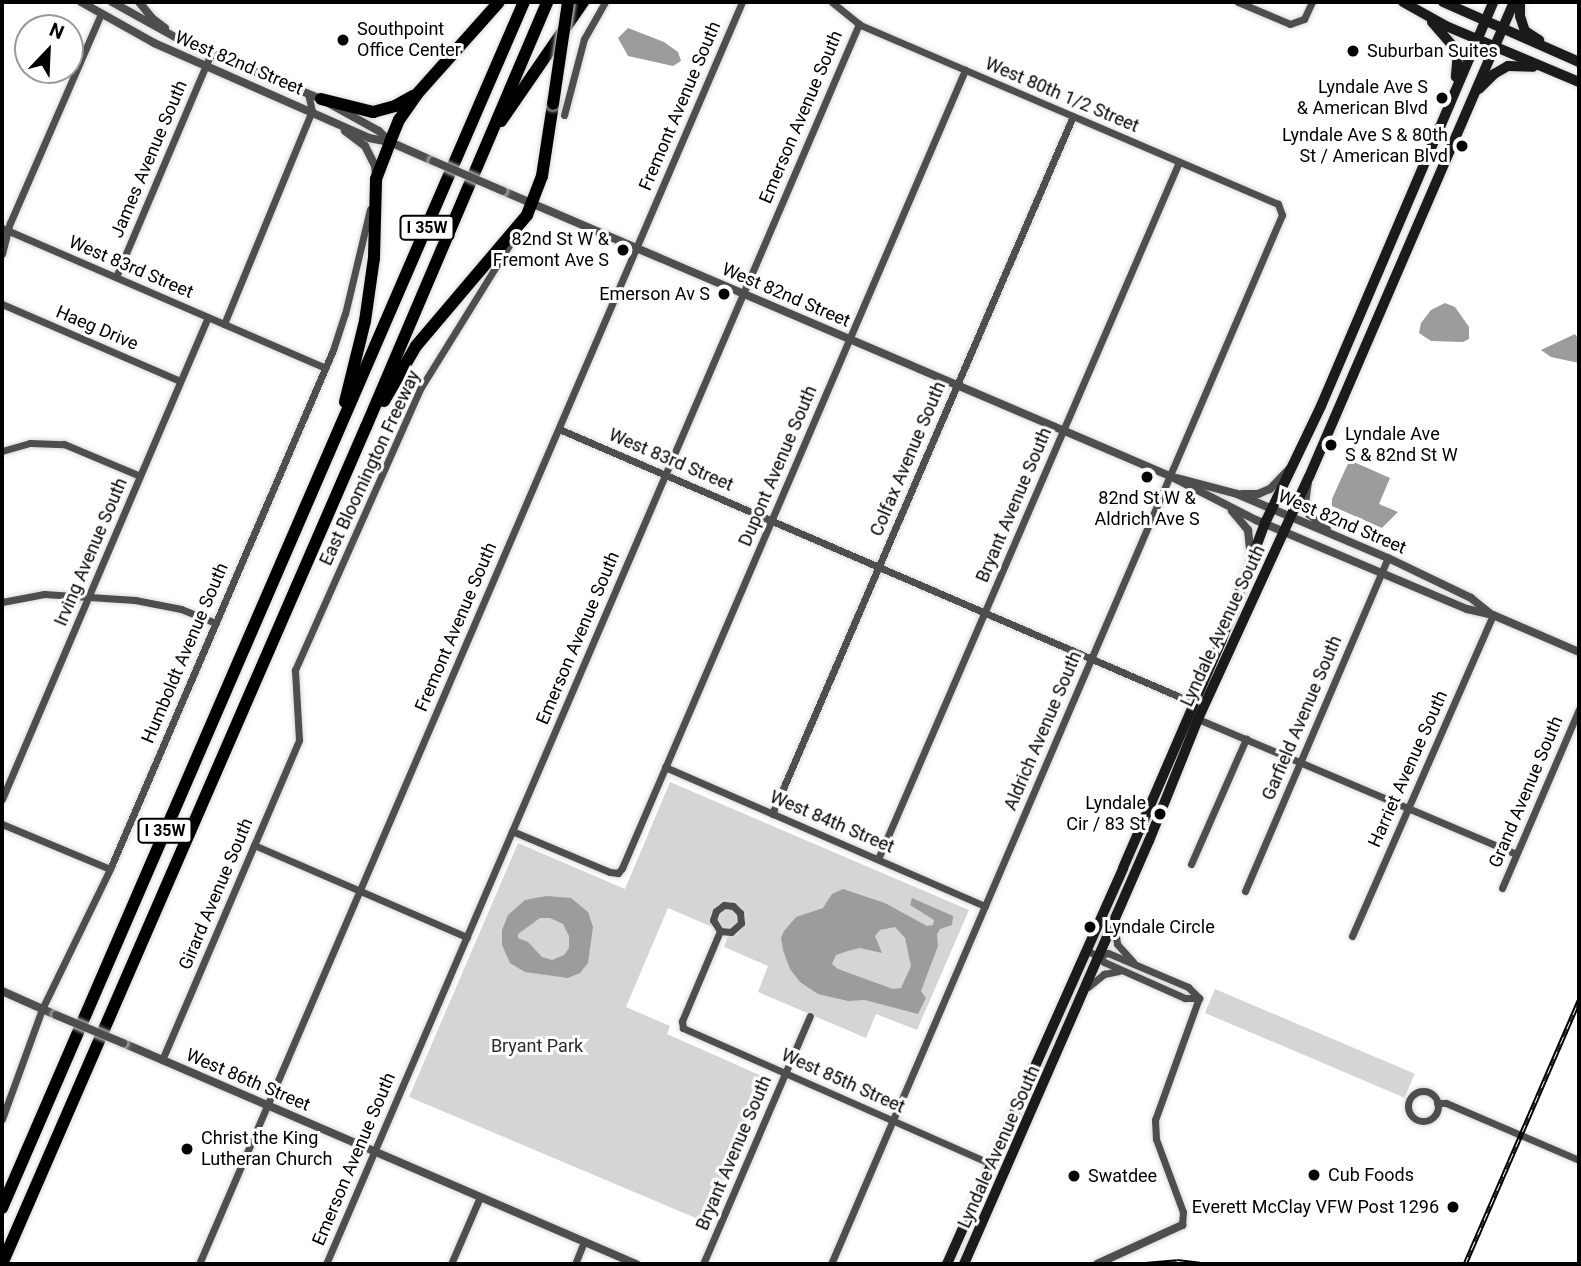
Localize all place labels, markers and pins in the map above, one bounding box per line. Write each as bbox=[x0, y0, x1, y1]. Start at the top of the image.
place label: Southpoint Office Center bbox=[357, 19, 461, 61]
marker: Southpoint Office Center bbox=[335, 32, 351, 48]
place label: Suburban Suites bbox=[1367, 40, 1498, 62]
marker: Suburban Suites bbox=[1345, 43, 1361, 59]
place label: Lyndale Ave S & American Blvd bbox=[1297, 77, 1428, 119]
marker: Lyndale Ave S & American Blvd bbox=[1434, 90, 1450, 106]
place label: Lyndale Ave S & 80th St / American Blvd bbox=[1282, 125, 1448, 168]
marker: Lyndale Ave S & 80th St / American Blvd bbox=[1454, 138, 1470, 154]
place label: 82nd St W & Fremont Ave S bbox=[493, 229, 609, 272]
marker: 82nd St W & Fremont Ave S bbox=[615, 242, 631, 258]
place label: Emerson Av S bbox=[599, 283, 710, 305]
marker: Emerson Av S bbox=[716, 286, 732, 302]
place label: Lyndale Ave S & 82nd St W bbox=[1345, 424, 1458, 466]
marker: Lyndale Ave S & 82nd St W bbox=[1323, 437, 1339, 453]
marker: 82nd St W & Aldrich Ave S bbox=[1139, 469, 1155, 485]
place label: 82nd St W & Aldrich Ave S bbox=[1094, 488, 1200, 530]
place label: Lyndale Cir / 83 St bbox=[1066, 793, 1146, 836]
marker: Lyndale Cir / 83 St bbox=[1152, 806, 1168, 822]
place label: Lyndale Circle bbox=[1104, 916, 1215, 938]
marker: Lyndale Circle bbox=[1082, 919, 1098, 935]
place label: Christ the King Lutheran Church bbox=[201, 1128, 332, 1170]
marker: Christ the King Lutheran Church bbox=[179, 1141, 195, 1157]
place label: Cub Foods bbox=[1328, 1164, 1414, 1186]
place label: Swatdee bbox=[1088, 1165, 1157, 1187]
marker: Cub Foods bbox=[1306, 1167, 1322, 1183]
marker: Swatdee bbox=[1066, 1168, 1082, 1184]
place label: Everett McClay VFW Post 1296 bbox=[1192, 1196, 1439, 1218]
marker: Everett McClay VFW Post 1296 bbox=[1445, 1199, 1461, 1215]

